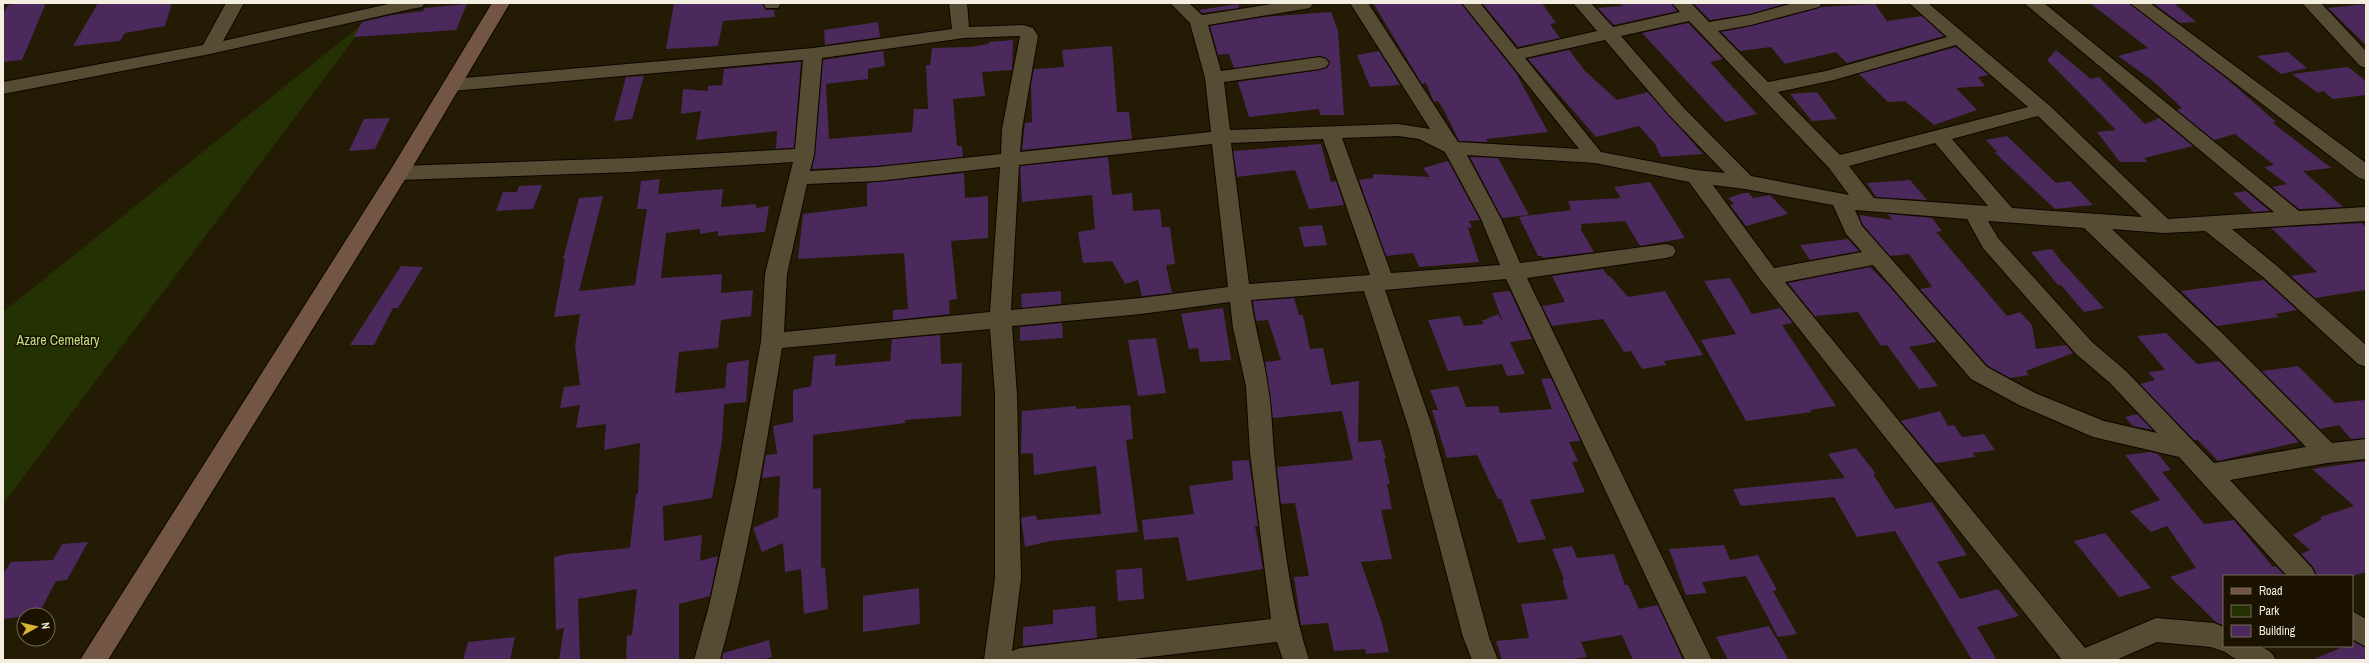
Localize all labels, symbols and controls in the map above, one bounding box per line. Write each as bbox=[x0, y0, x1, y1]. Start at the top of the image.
park label: Azare Cemetary bbox=[16, 331, 100, 349]
legend bbox=[2223, 575, 2353, 647]
text: Road bbox=[2259, 583, 2283, 599]
text: Park bbox=[2259, 603, 2279, 619]
north arrow bbox=[16, 607, 56, 647]
text: N bbox=[39, 621, 53, 630]
text: Building bbox=[2259, 623, 2296, 639]

